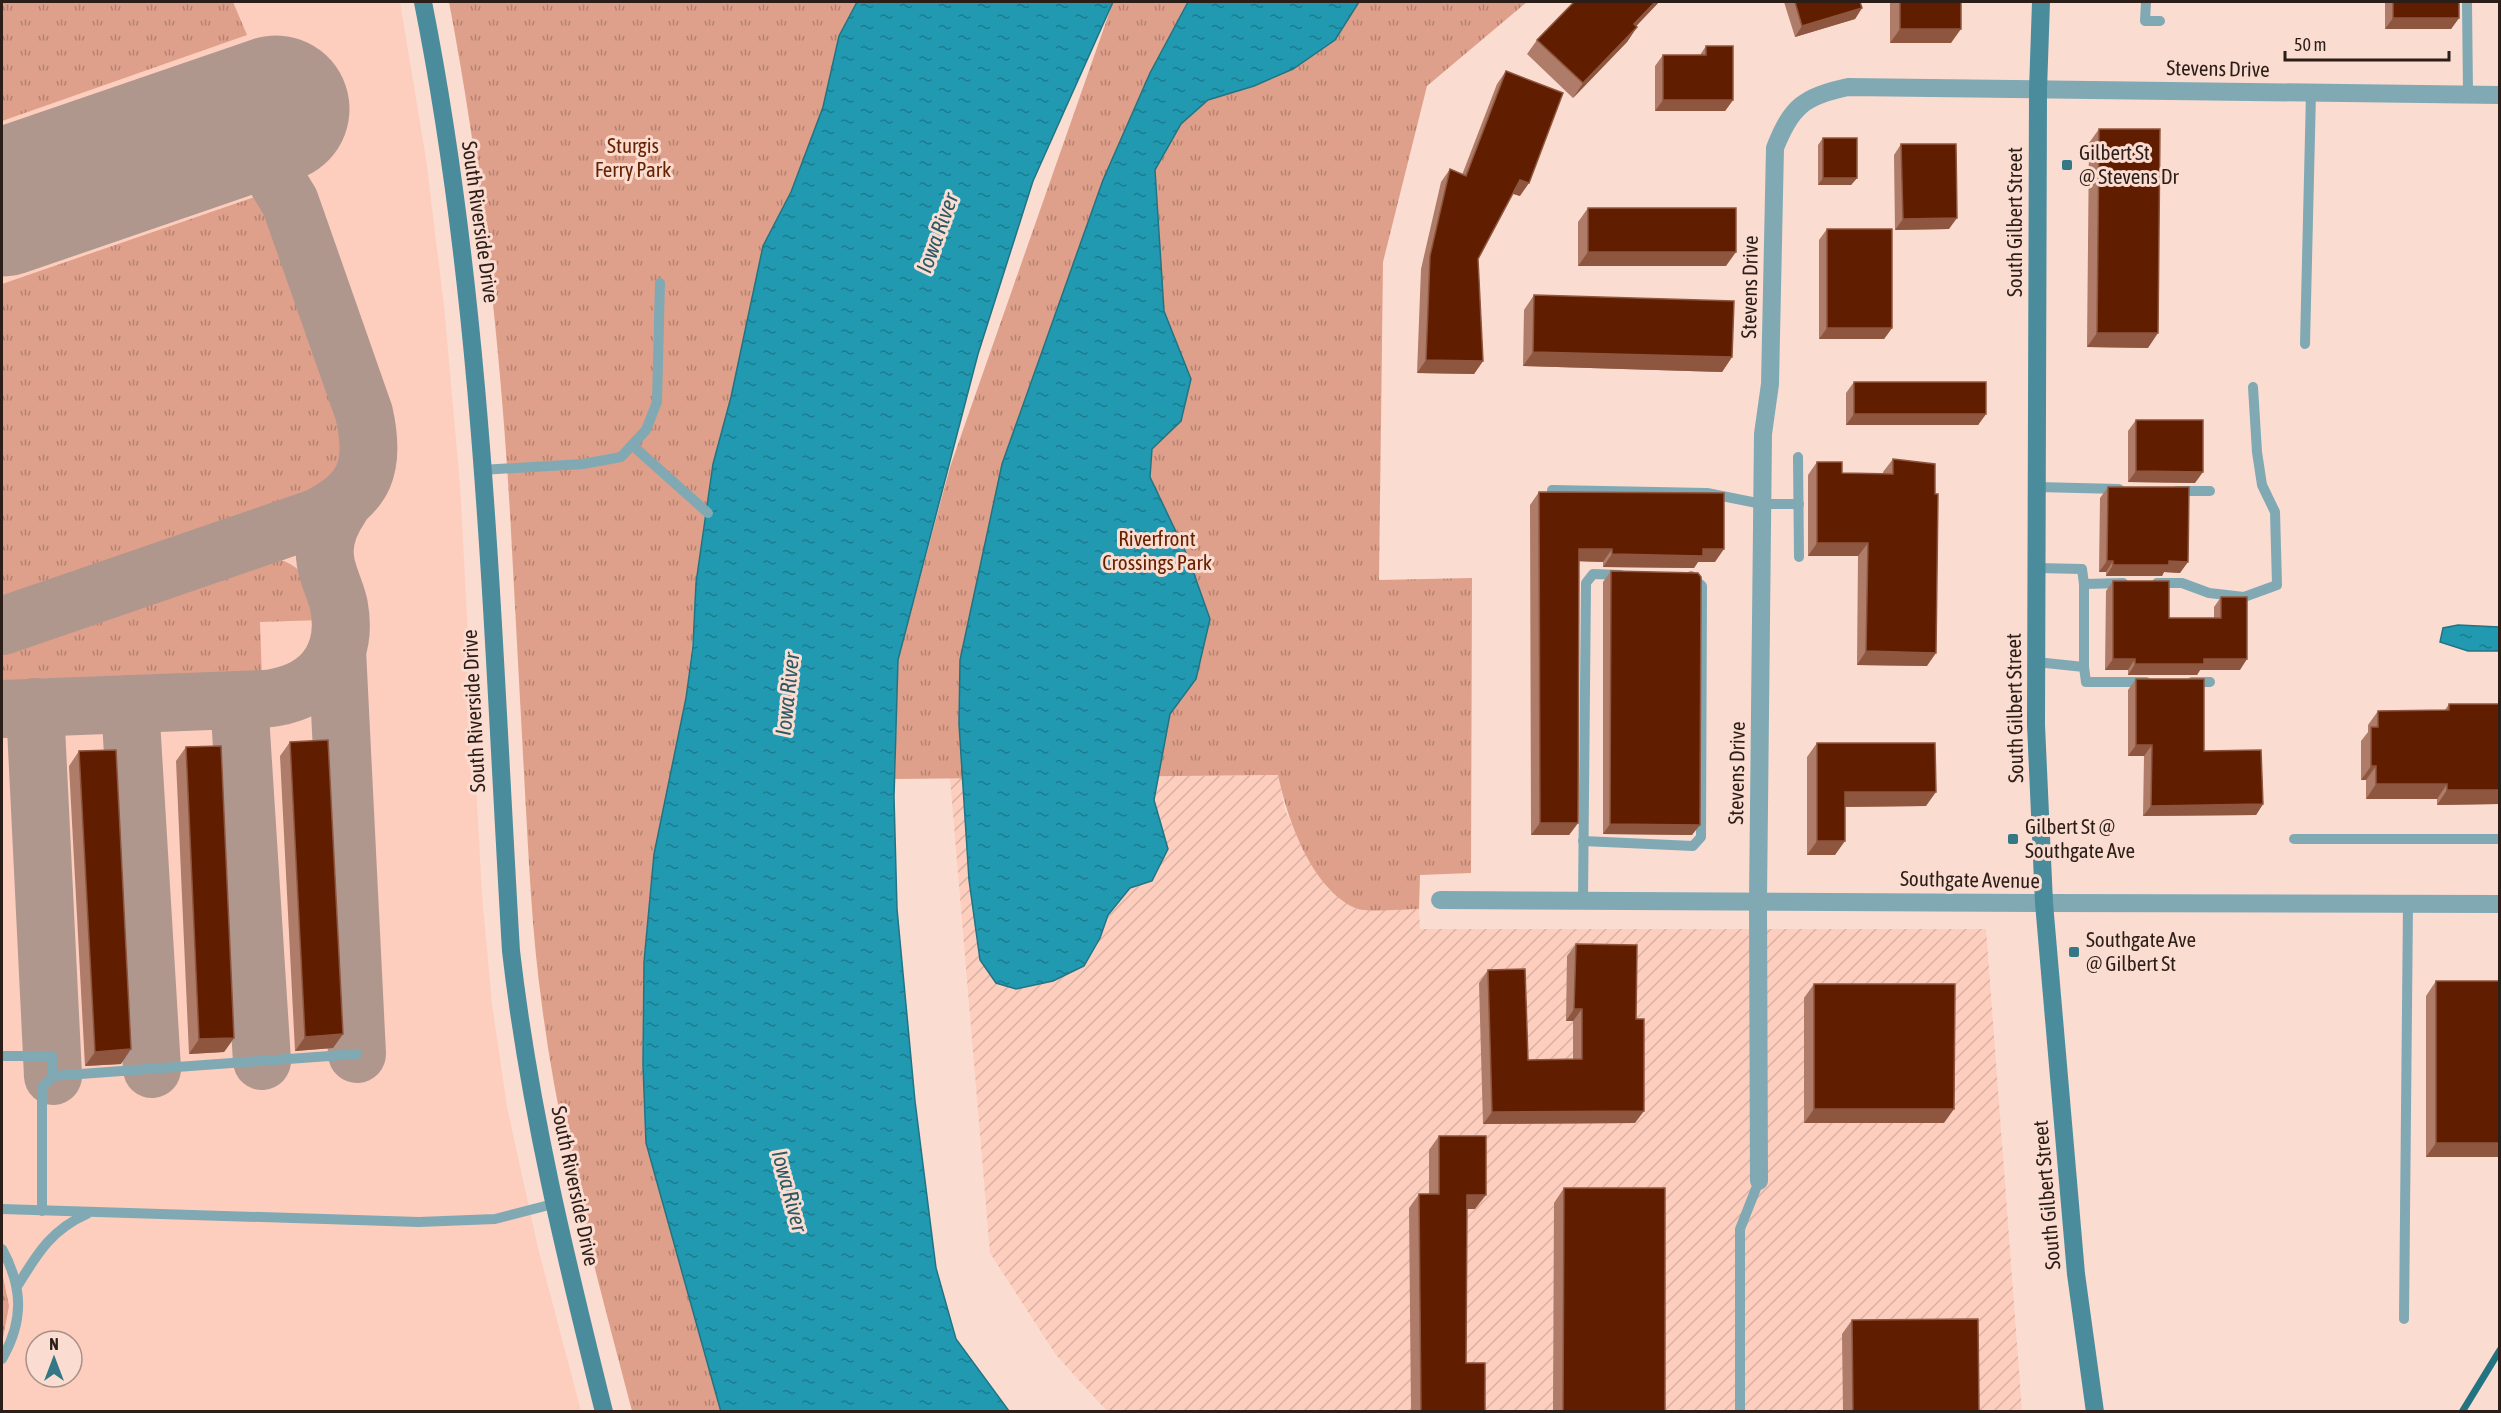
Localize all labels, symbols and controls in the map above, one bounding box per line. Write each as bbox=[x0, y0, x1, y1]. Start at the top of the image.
scale bar bbox=[2285, 24, 2448, 62]
text: 50 m bbox=[2294, 34, 2326, 55]
street label: Stevens Drive bbox=[2166, 55, 2270, 81]
park label: Sturgis Ferry Park bbox=[595, 133, 671, 181]
street label: South Riverside Drive bbox=[458, 140, 504, 304]
place label: Gilbert St @ Stevens Dr bbox=[2079, 140, 2179, 188]
street label: South Gilbert Street bbox=[2002, 147, 2026, 297]
marker: Gilbert St @ Stevens Dr bbox=[2060, 158, 2074, 172]
water label: Iowa River bbox=[911, 188, 964, 277]
street label: Stevens Drive bbox=[1736, 235, 1762, 339]
park label: Riverfront Crossings Park bbox=[1102, 526, 1212, 574]
street label: South Riverside Drive bbox=[457, 629, 489, 793]
street label: South Gilbert Street bbox=[2001, 633, 2027, 783]
water label: Iowa River bbox=[770, 650, 804, 737]
street label: Stevens Drive bbox=[1723, 721, 1749, 825]
place label: Gilbert St @ Southgate Ave bbox=[2025, 814, 2135, 862]
marker: Gilbert St @ Southgate Ave bbox=[2006, 832, 2020, 846]
street label: Southgate Avenue bbox=[1900, 866, 2040, 892]
place label: Southgate Ave @ Gilbert St bbox=[2086, 927, 2196, 975]
marker: Southgate Ave @ Gilbert St bbox=[2067, 945, 2081, 959]
street label: South Riverside Drive bbox=[547, 1104, 605, 1268]
street label: South Gilbert Street bbox=[2028, 1119, 2064, 1271]
water label: Iowa River bbox=[767, 1147, 814, 1236]
north arrow bbox=[24, 1329, 84, 1389]
text: N bbox=[49, 1335, 59, 1353]

